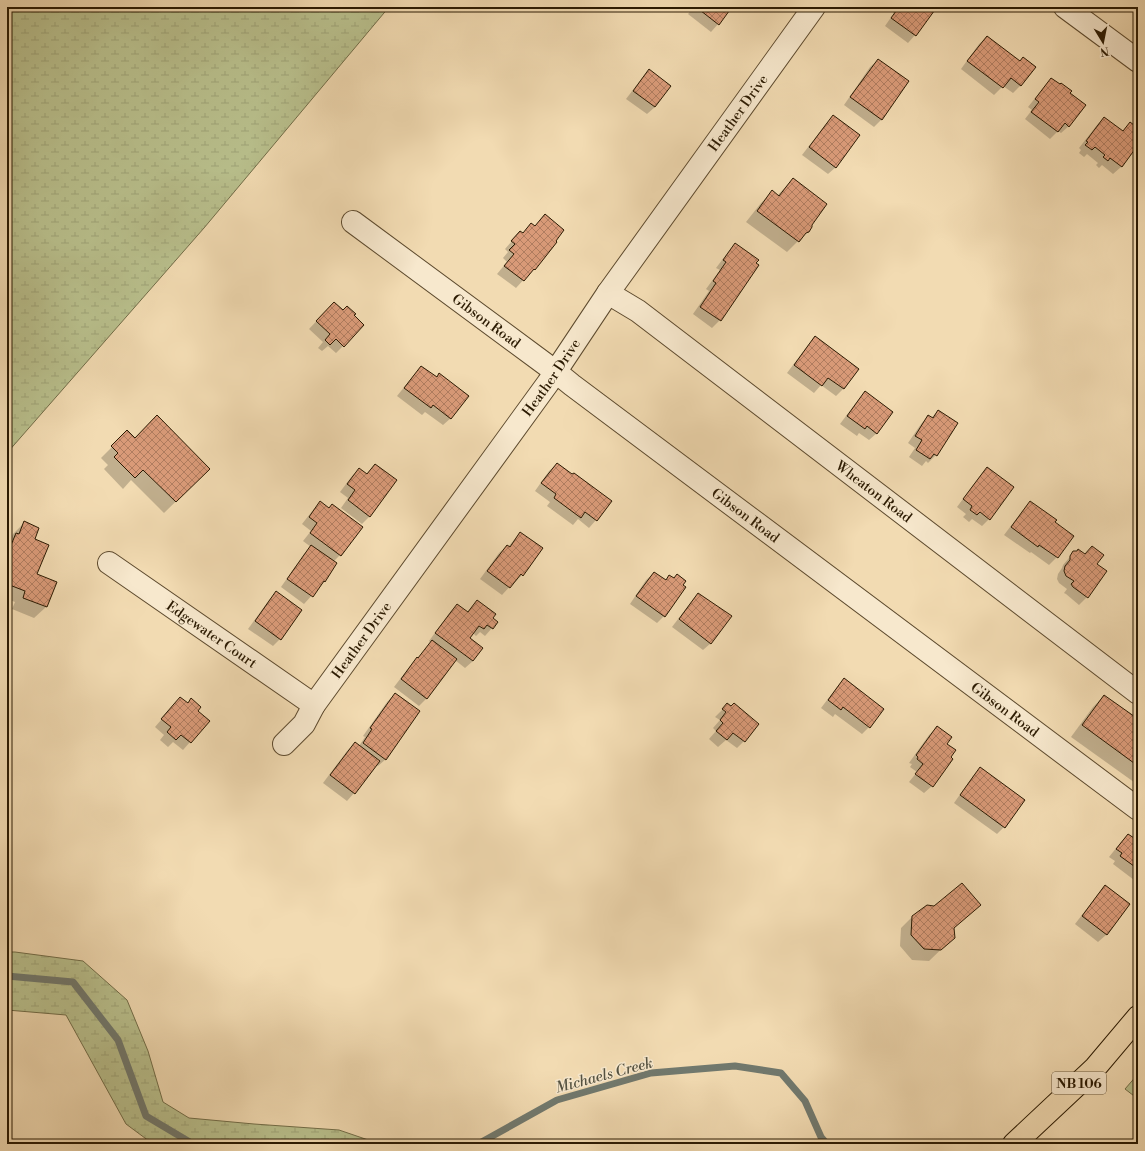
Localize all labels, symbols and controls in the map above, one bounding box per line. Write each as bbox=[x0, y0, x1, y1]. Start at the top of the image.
north arrow bbox=[1083, 22, 1123, 62]
text: N bbox=[1099, 43, 1110, 59]
street label: Heather Drive bbox=[705, 71, 772, 155]
street label: Gibson Road bbox=[448, 290, 524, 353]
street label: Heather Drive bbox=[519, 336, 585, 421]
street label: Wheaton Road bbox=[831, 457, 915, 527]
street label: Gibson Road bbox=[707, 484, 783, 547]
street label: Edgewater Court bbox=[162, 597, 260, 673]
street label: Heather Drive bbox=[328, 599, 396, 683]
street label: Gibson Road bbox=[967, 679, 1042, 742]
water label: Michaels Creek bbox=[553, 1053, 655, 1098]
road number: NB 106 bbox=[1052, 1072, 1106, 1094]

